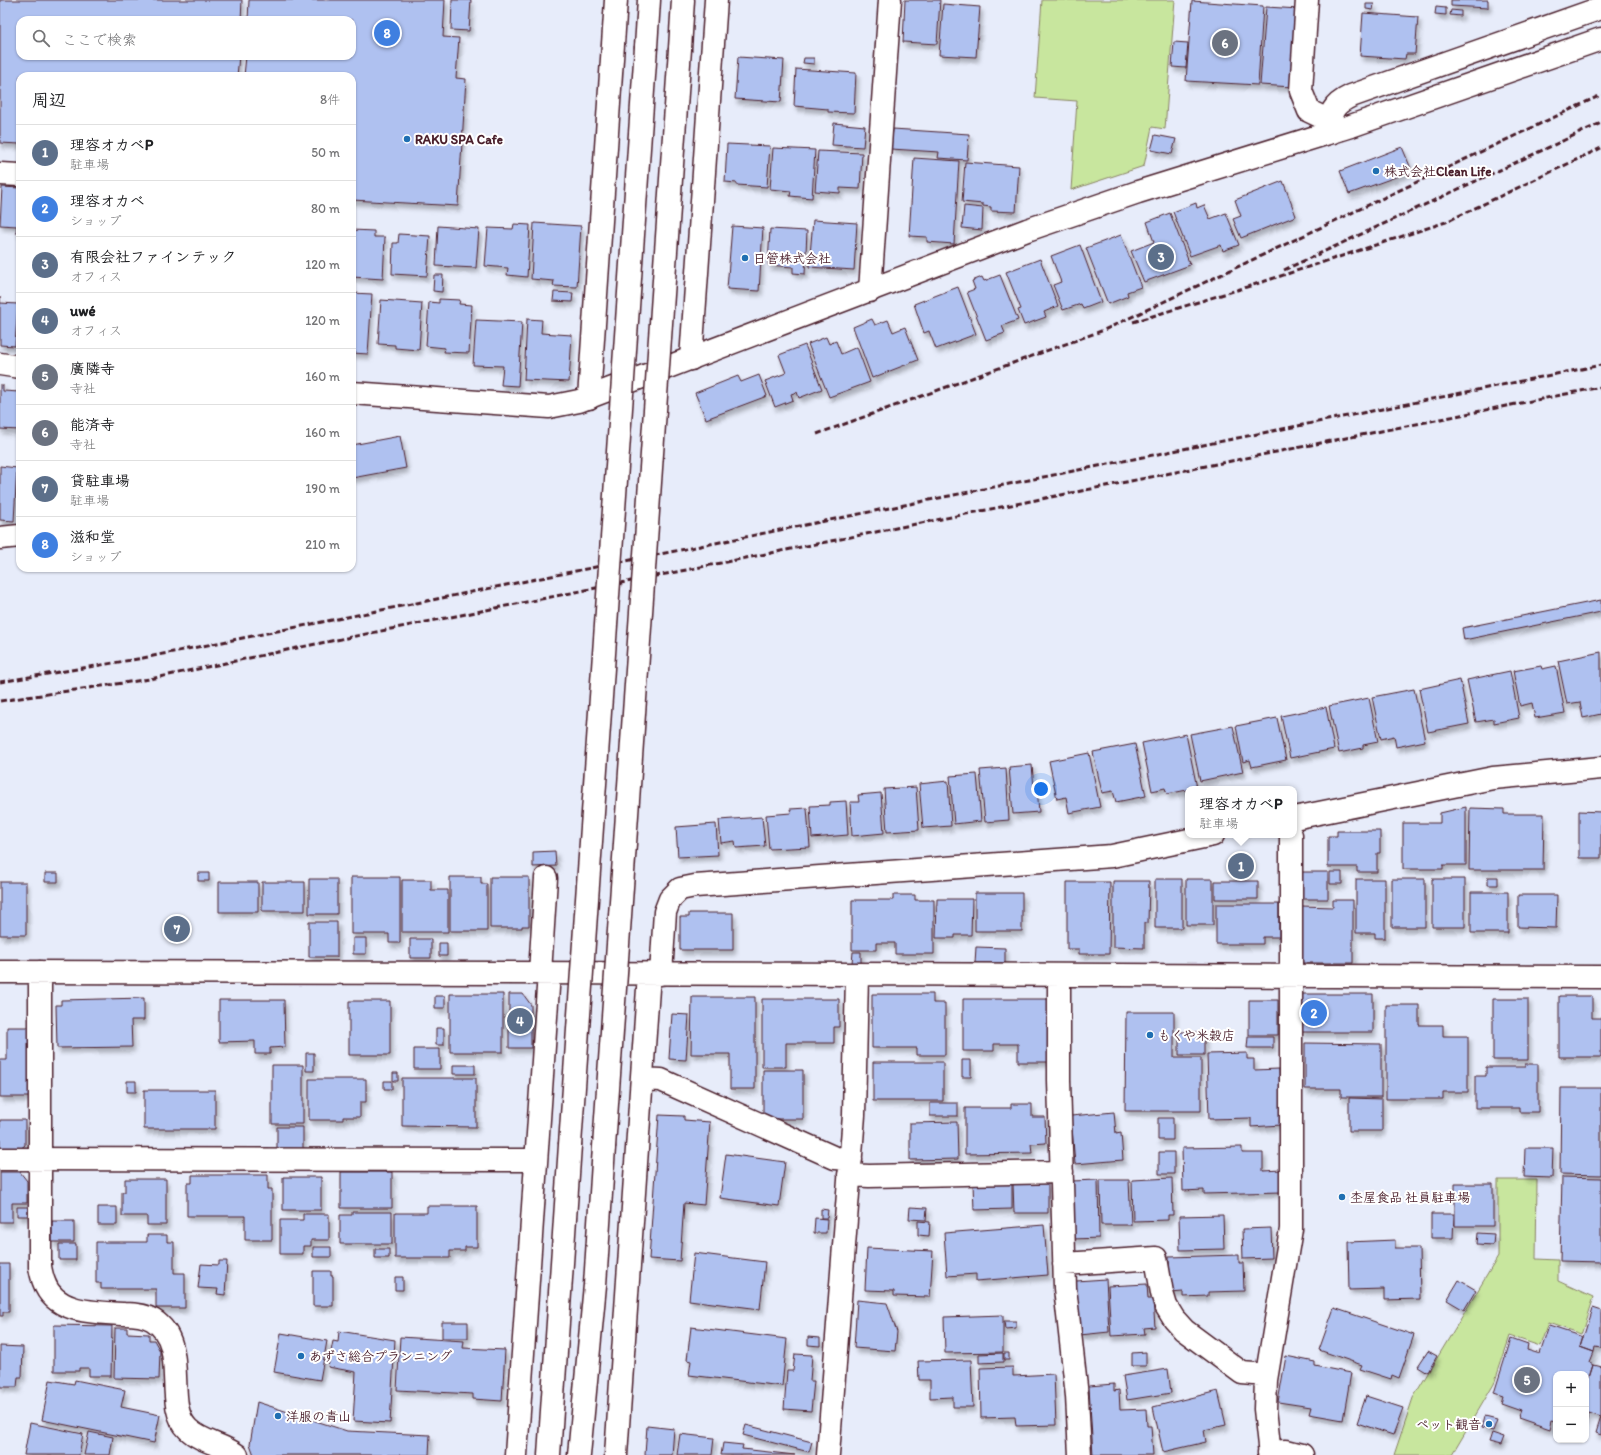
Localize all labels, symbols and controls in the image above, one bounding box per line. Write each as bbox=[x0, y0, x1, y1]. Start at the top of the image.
search box bbox=[16, 16, 356, 60]
pin: 8 bbox=[374, 18, 400, 48]
icon: search bbox=[30, 27, 52, 49]
pin: 6 bbox=[1212, 28, 1238, 58]
text: ここで検索 bbox=[62, 31, 137, 49]
text: 周辺 bbox=[32, 90, 66, 110]
text: 8件 bbox=[320, 92, 340, 107]
place label: RAKU SPA Cafe bbox=[415, 132, 503, 147]
marker: RAKU SPA Cafe bbox=[402, 134, 412, 144]
text: 理容オカベP bbox=[70, 136, 153, 154]
text: 1 bbox=[42, 145, 48, 160]
text: 50 m bbox=[311, 145, 340, 160]
text: 駐車場 bbox=[70, 157, 109, 172]
place label: 株式会社Clean Life bbox=[1384, 164, 1491, 179]
marker: 株式会社Clean Life bbox=[1371, 166, 1381, 176]
text: 理容オカベ bbox=[70, 192, 145, 210]
text: 2 bbox=[42, 201, 48, 216]
text: 80 m bbox=[311, 201, 340, 216]
text: ショップ bbox=[70, 213, 121, 228]
pin: 3 bbox=[1148, 242, 1174, 272]
text: 有限会社ファインテック bbox=[70, 248, 236, 266]
place label: 日管株式会社 bbox=[753, 251, 831, 266]
marker: 日管株式会社 bbox=[740, 253, 750, 263]
text: 3 bbox=[41, 257, 49, 272]
text: 120 m bbox=[305, 257, 340, 272]
text: オフィス bbox=[70, 269, 122, 284]
text: uwé bbox=[70, 302, 96, 320]
text: 4 bbox=[41, 313, 49, 328]
text: 120 m bbox=[305, 313, 340, 328]
text: オフィス bbox=[70, 323, 122, 338]
text: 廣隣寺 bbox=[70, 360, 115, 378]
text: 5 bbox=[42, 369, 48, 384]
text: 160 m bbox=[305, 369, 340, 384]
text: 寺社 bbox=[70, 381, 96, 396]
text: 能済寺 bbox=[70, 416, 115, 434]
text: 6 bbox=[42, 425, 48, 440]
text: 160 m bbox=[305, 425, 340, 440]
text: 寺社 bbox=[70, 437, 96, 452]
text: 貸駐車場 bbox=[70, 472, 130, 490]
text: 7 bbox=[42, 481, 48, 496]
text: 190 m bbox=[305, 481, 340, 496]
text: 駐車場 bbox=[70, 493, 109, 508]
text: 滋和堂 bbox=[70, 528, 115, 546]
text: 8 bbox=[41, 537, 49, 552]
text: 210 m bbox=[305, 537, 340, 552]
text: ショップ bbox=[70, 549, 121, 564]
your location bbox=[1031, 779, 1051, 799]
popup bbox=[1185, 786, 1297, 838]
text: 理容オカベP bbox=[1199, 795, 1283, 813]
text: 駐車場 bbox=[1199, 816, 1238, 831]
pin: 1 bbox=[1228, 851, 1254, 881]
pin: 7 bbox=[164, 914, 190, 944]
pin: 2 bbox=[1301, 998, 1327, 1028]
pin: 4 bbox=[507, 1006, 533, 1036]
place label: もくや米穀店 bbox=[1158, 1028, 1235, 1043]
marker: もくや米穀店 bbox=[1145, 1030, 1155, 1040]
place label: 杢屋食品 社員駐車場 bbox=[1350, 1190, 1470, 1205]
marker: 杢屋食品 社員駐車場 bbox=[1337, 1192, 1347, 1202]
place label: あずさ総合プランニング bbox=[309, 1349, 452, 1364]
marker: あずさ総合プランニング bbox=[296, 1351, 306, 1361]
pin: 5 bbox=[1514, 1365, 1540, 1395]
map controls bbox=[1553, 1371, 1589, 1443]
button: + bbox=[1553, 1371, 1589, 1407]
button: − bbox=[1553, 1407, 1589, 1443]
place label: 洋服の青山 bbox=[286, 1409, 351, 1424]
marker: 洋服の青山 bbox=[273, 1411, 283, 1421]
place label: ペット観音 bbox=[1416, 1417, 1481, 1432]
marker: ペット観音 bbox=[1484, 1419, 1494, 1429]

